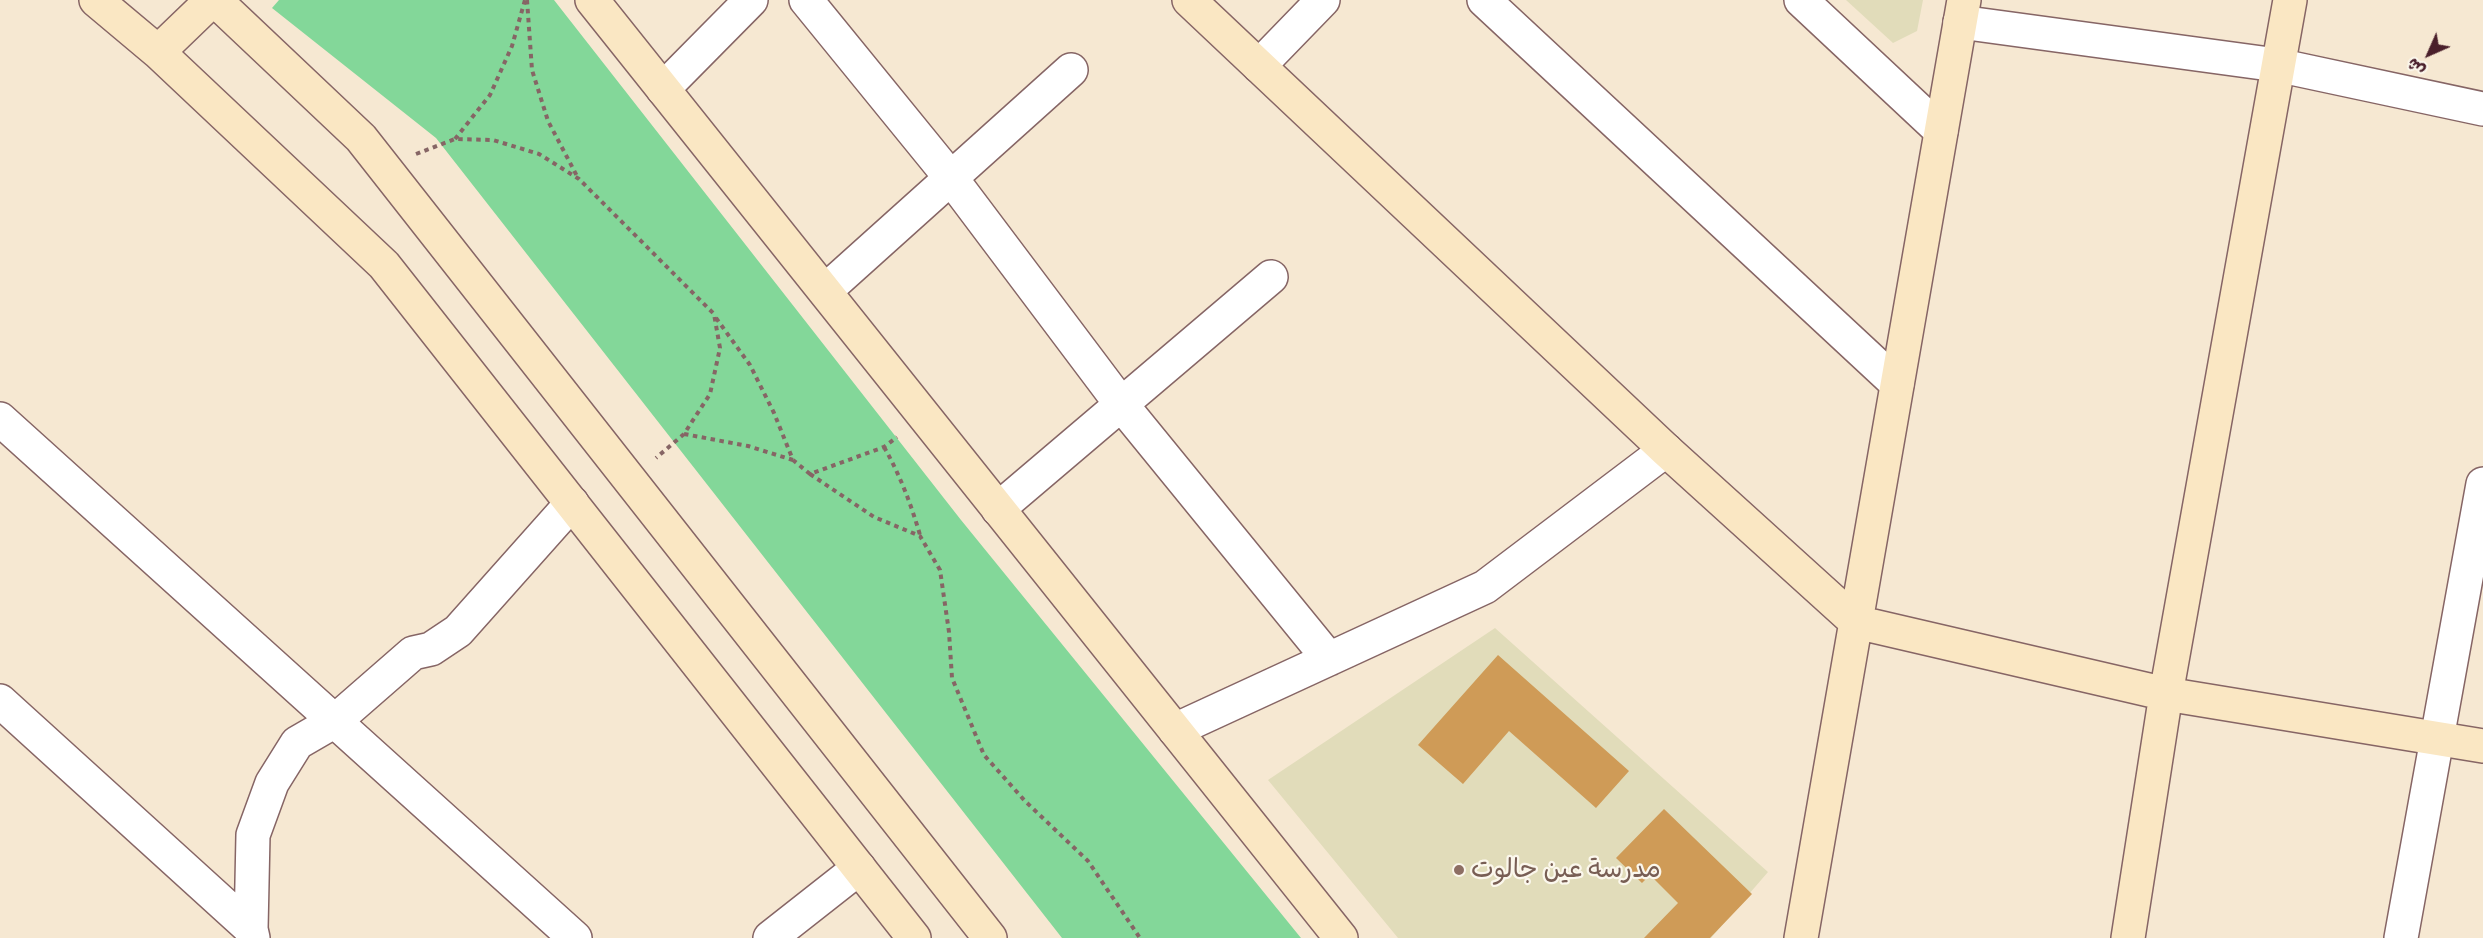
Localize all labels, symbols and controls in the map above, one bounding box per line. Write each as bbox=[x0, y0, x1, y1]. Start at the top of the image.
north arrow bbox=[2399, 24, 2459, 84]
text: ش bbox=[2403, 54, 2429, 80]
place label: مدرسة عين جالوت bbox=[1471, 854, 1661, 886]
marker: مدرسة عين جالوت bbox=[1452, 863, 1466, 877]

